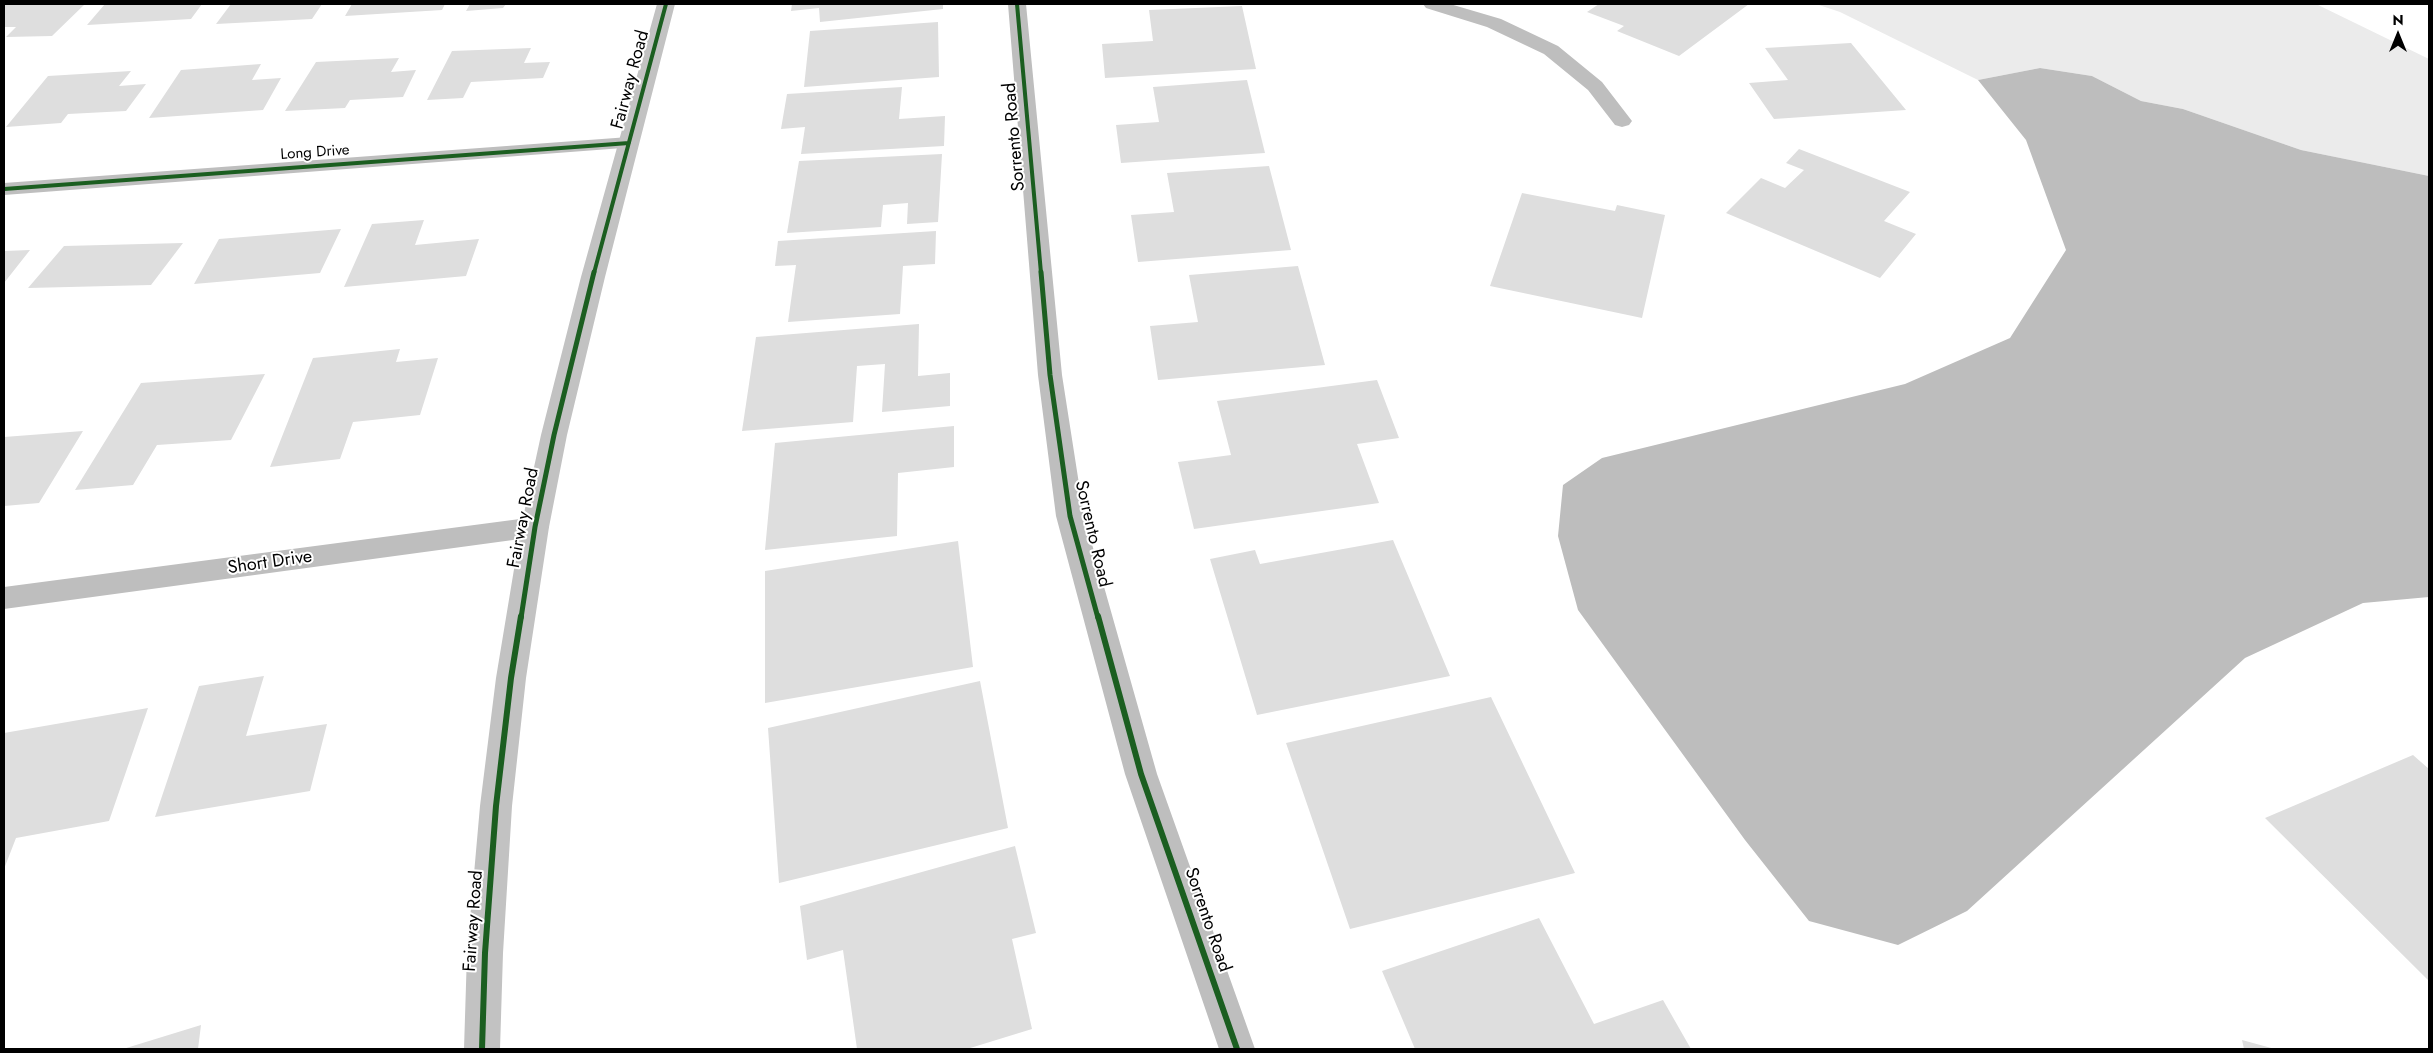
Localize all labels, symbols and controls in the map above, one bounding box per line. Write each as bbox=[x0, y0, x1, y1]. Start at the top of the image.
north arrow bbox=[2373, 10, 2423, 60]
text: N bbox=[2392, 10, 2404, 30]
street label: Fairway Road bbox=[607, 28, 655, 132]
street label: Sorrento Road bbox=[999, 82, 1031, 192]
street label: Long Drive bbox=[280, 142, 350, 164]
street label: Fairway Road bbox=[504, 466, 544, 570]
street label: Sorrento Road bbox=[1069, 479, 1115, 589]
street label: Short Drive bbox=[226, 546, 314, 580]
street label: Sorrento Road bbox=[1179, 865, 1235, 975]
street label: Fairway Road bbox=[460, 870, 488, 972]

